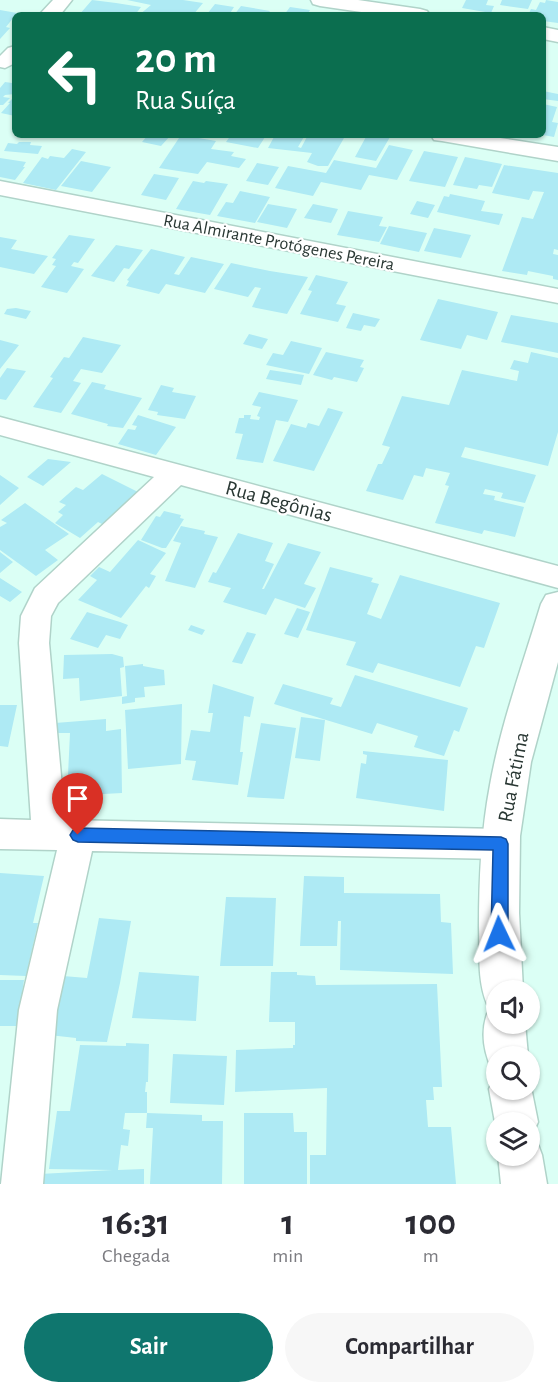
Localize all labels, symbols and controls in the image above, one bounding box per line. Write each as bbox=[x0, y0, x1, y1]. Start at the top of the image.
icon: left bbox=[36, 36, 114, 114]
text: 20 m bbox=[135, 38, 217, 80]
text: Rua Suíça bbox=[135, 87, 236, 114]
street label: Rua Almirante Protógenes Pereira bbox=[162, 212, 396, 274]
street label: Rua Begônias bbox=[223, 477, 334, 526]
street label: Rua Fátima bbox=[494, 730, 533, 824]
pin bbox=[52, 773, 103, 835]
icon: arrive bbox=[61, 782, 94, 815]
position arrow bbox=[467, 902, 531, 966]
map controls bbox=[486, 980, 540, 1166]
button: sound bbox=[486, 980, 540, 1034]
button: search bbox=[486, 1046, 540, 1100]
button: layers bbox=[486, 1112, 540, 1166]
text: 16:31 bbox=[103, 1205, 170, 1241]
text: 1 bbox=[281, 1205, 294, 1241]
text: 100 bbox=[405, 1205, 456, 1241]
text: Chegada bbox=[102, 1246, 170, 1266]
text: min bbox=[272, 1246, 303, 1266]
text: m bbox=[423, 1246, 439, 1266]
button: Sair bbox=[24, 1313, 273, 1382]
button: Compartilhar bbox=[285, 1313, 534, 1382]

